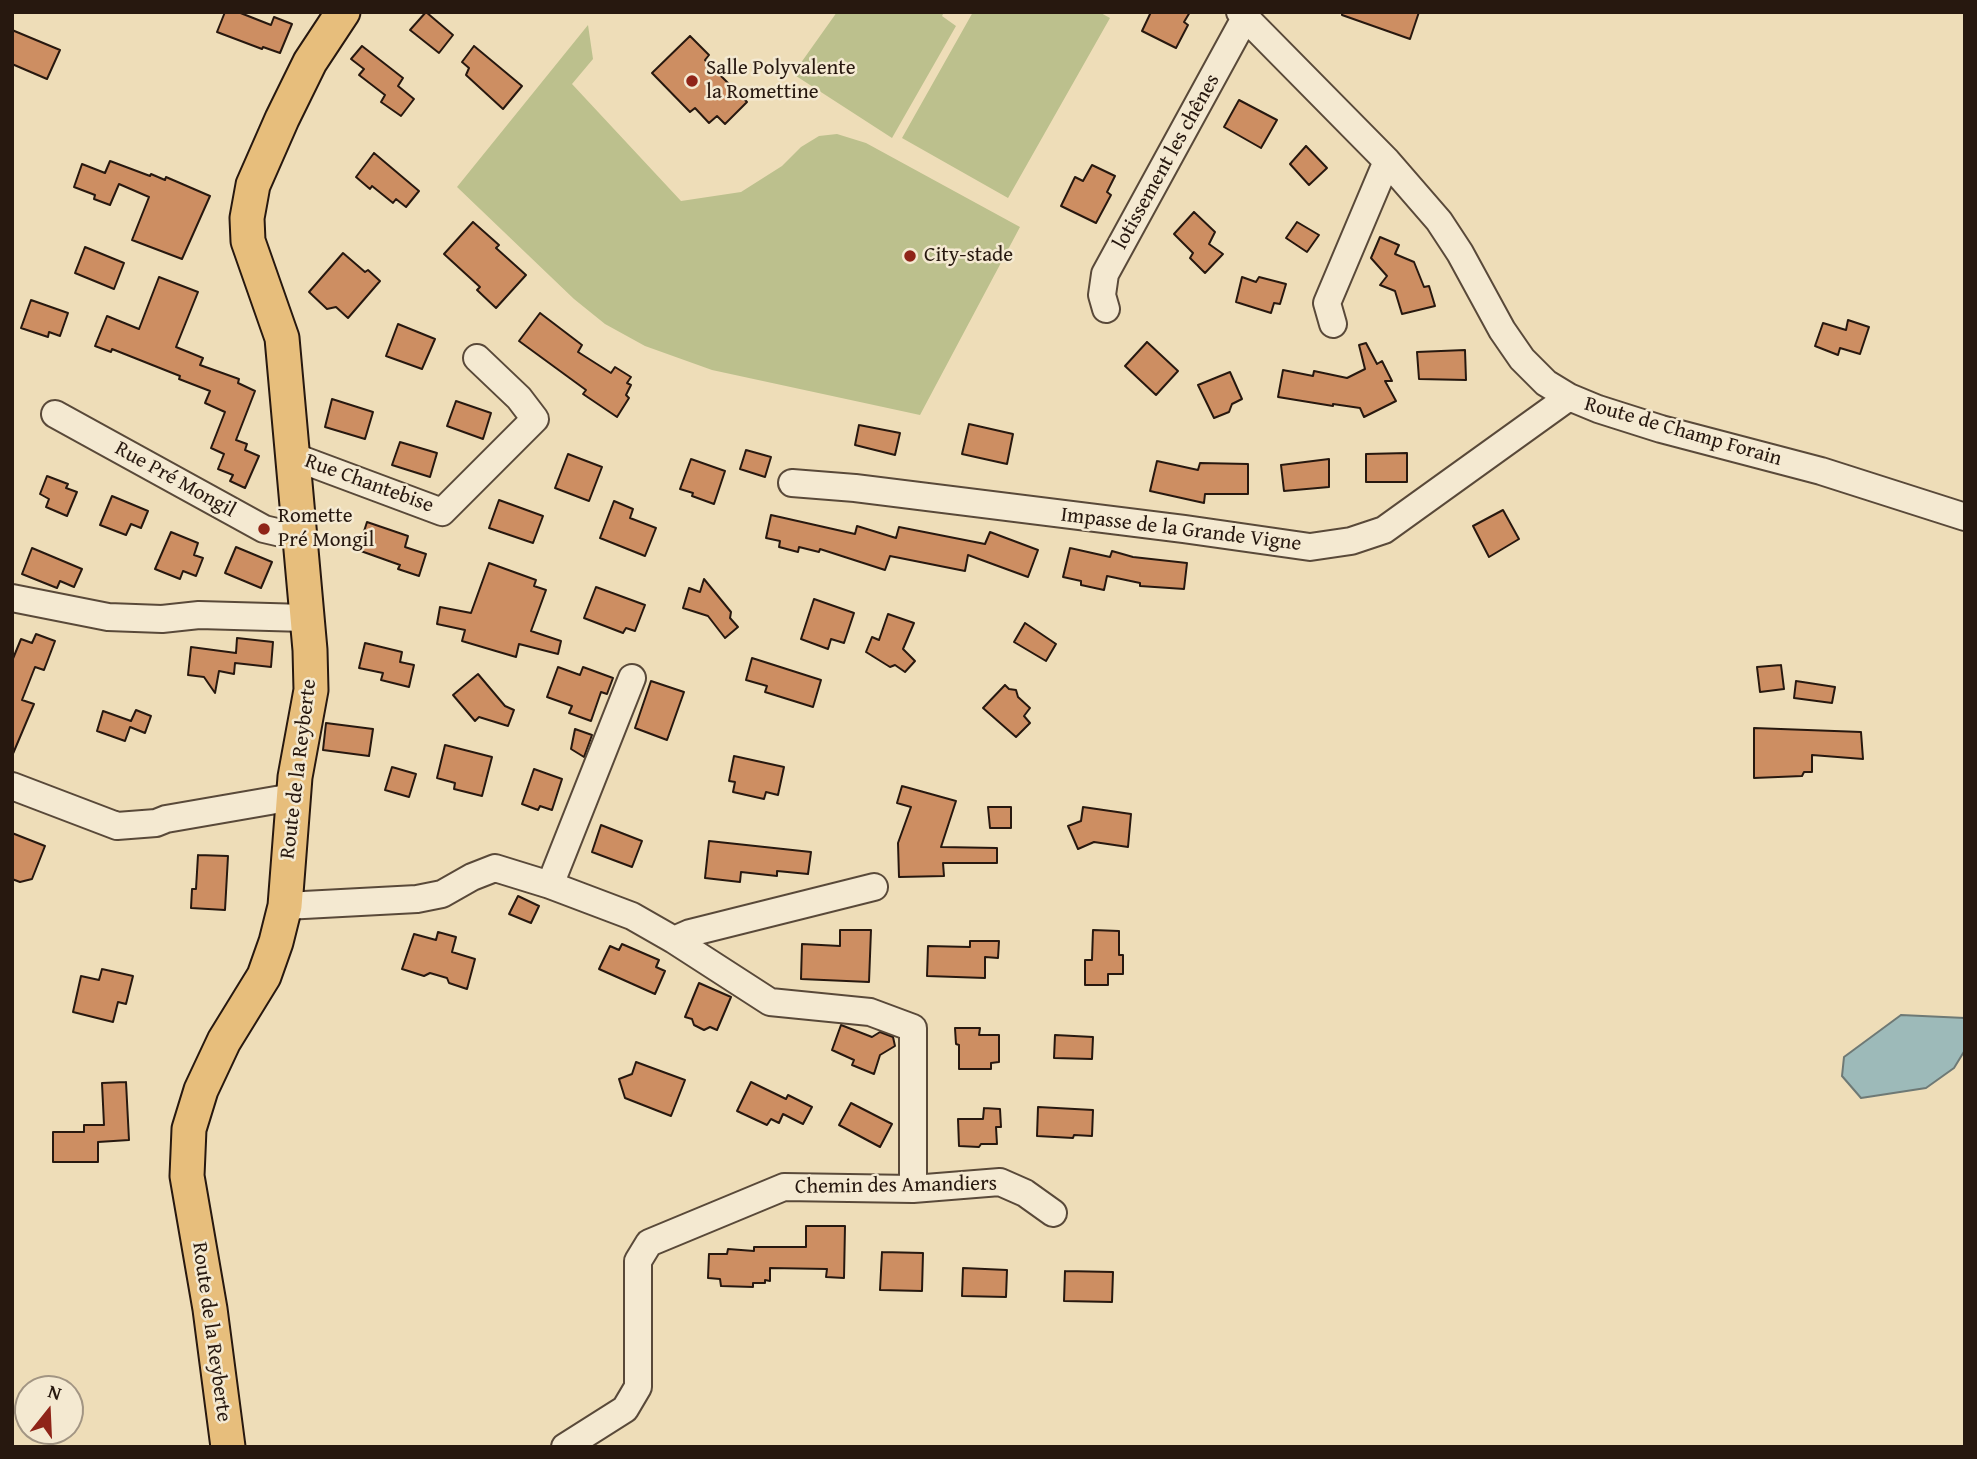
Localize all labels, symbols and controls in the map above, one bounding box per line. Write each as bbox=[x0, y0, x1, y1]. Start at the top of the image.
place label: Salle Polyvalente la Romettine bbox=[706, 56, 856, 106]
street label: lotissement les chênes bbox=[1108, 70, 1226, 254]
marker: Salle Polyvalente la Romettine bbox=[684, 73, 700, 89]
place label: City-stade bbox=[924, 243, 1013, 269]
marker: City-stade bbox=[902, 248, 918, 264]
street label: Route de Champ Forain bbox=[1581, 392, 1785, 472]
street label: Rue Pré Mongil bbox=[110, 436, 240, 524]
street label: Rue Chantebise bbox=[301, 449, 437, 519]
street label: Impasse de la Grande Vigne bbox=[1059, 503, 1303, 557]
place label: Romette Pré Mongil bbox=[278, 504, 374, 554]
marker: Romette Pré Mongil bbox=[256, 521, 272, 537]
street label: Route de la Reyberte bbox=[275, 678, 323, 860]
street label: Chemin des Amandiers bbox=[795, 1172, 997, 1200]
street label: Route de la Reyberte bbox=[186, 1241, 236, 1423]
north arrow bbox=[14, 1375, 84, 1445]
text: N bbox=[44, 1377, 65, 1407]

